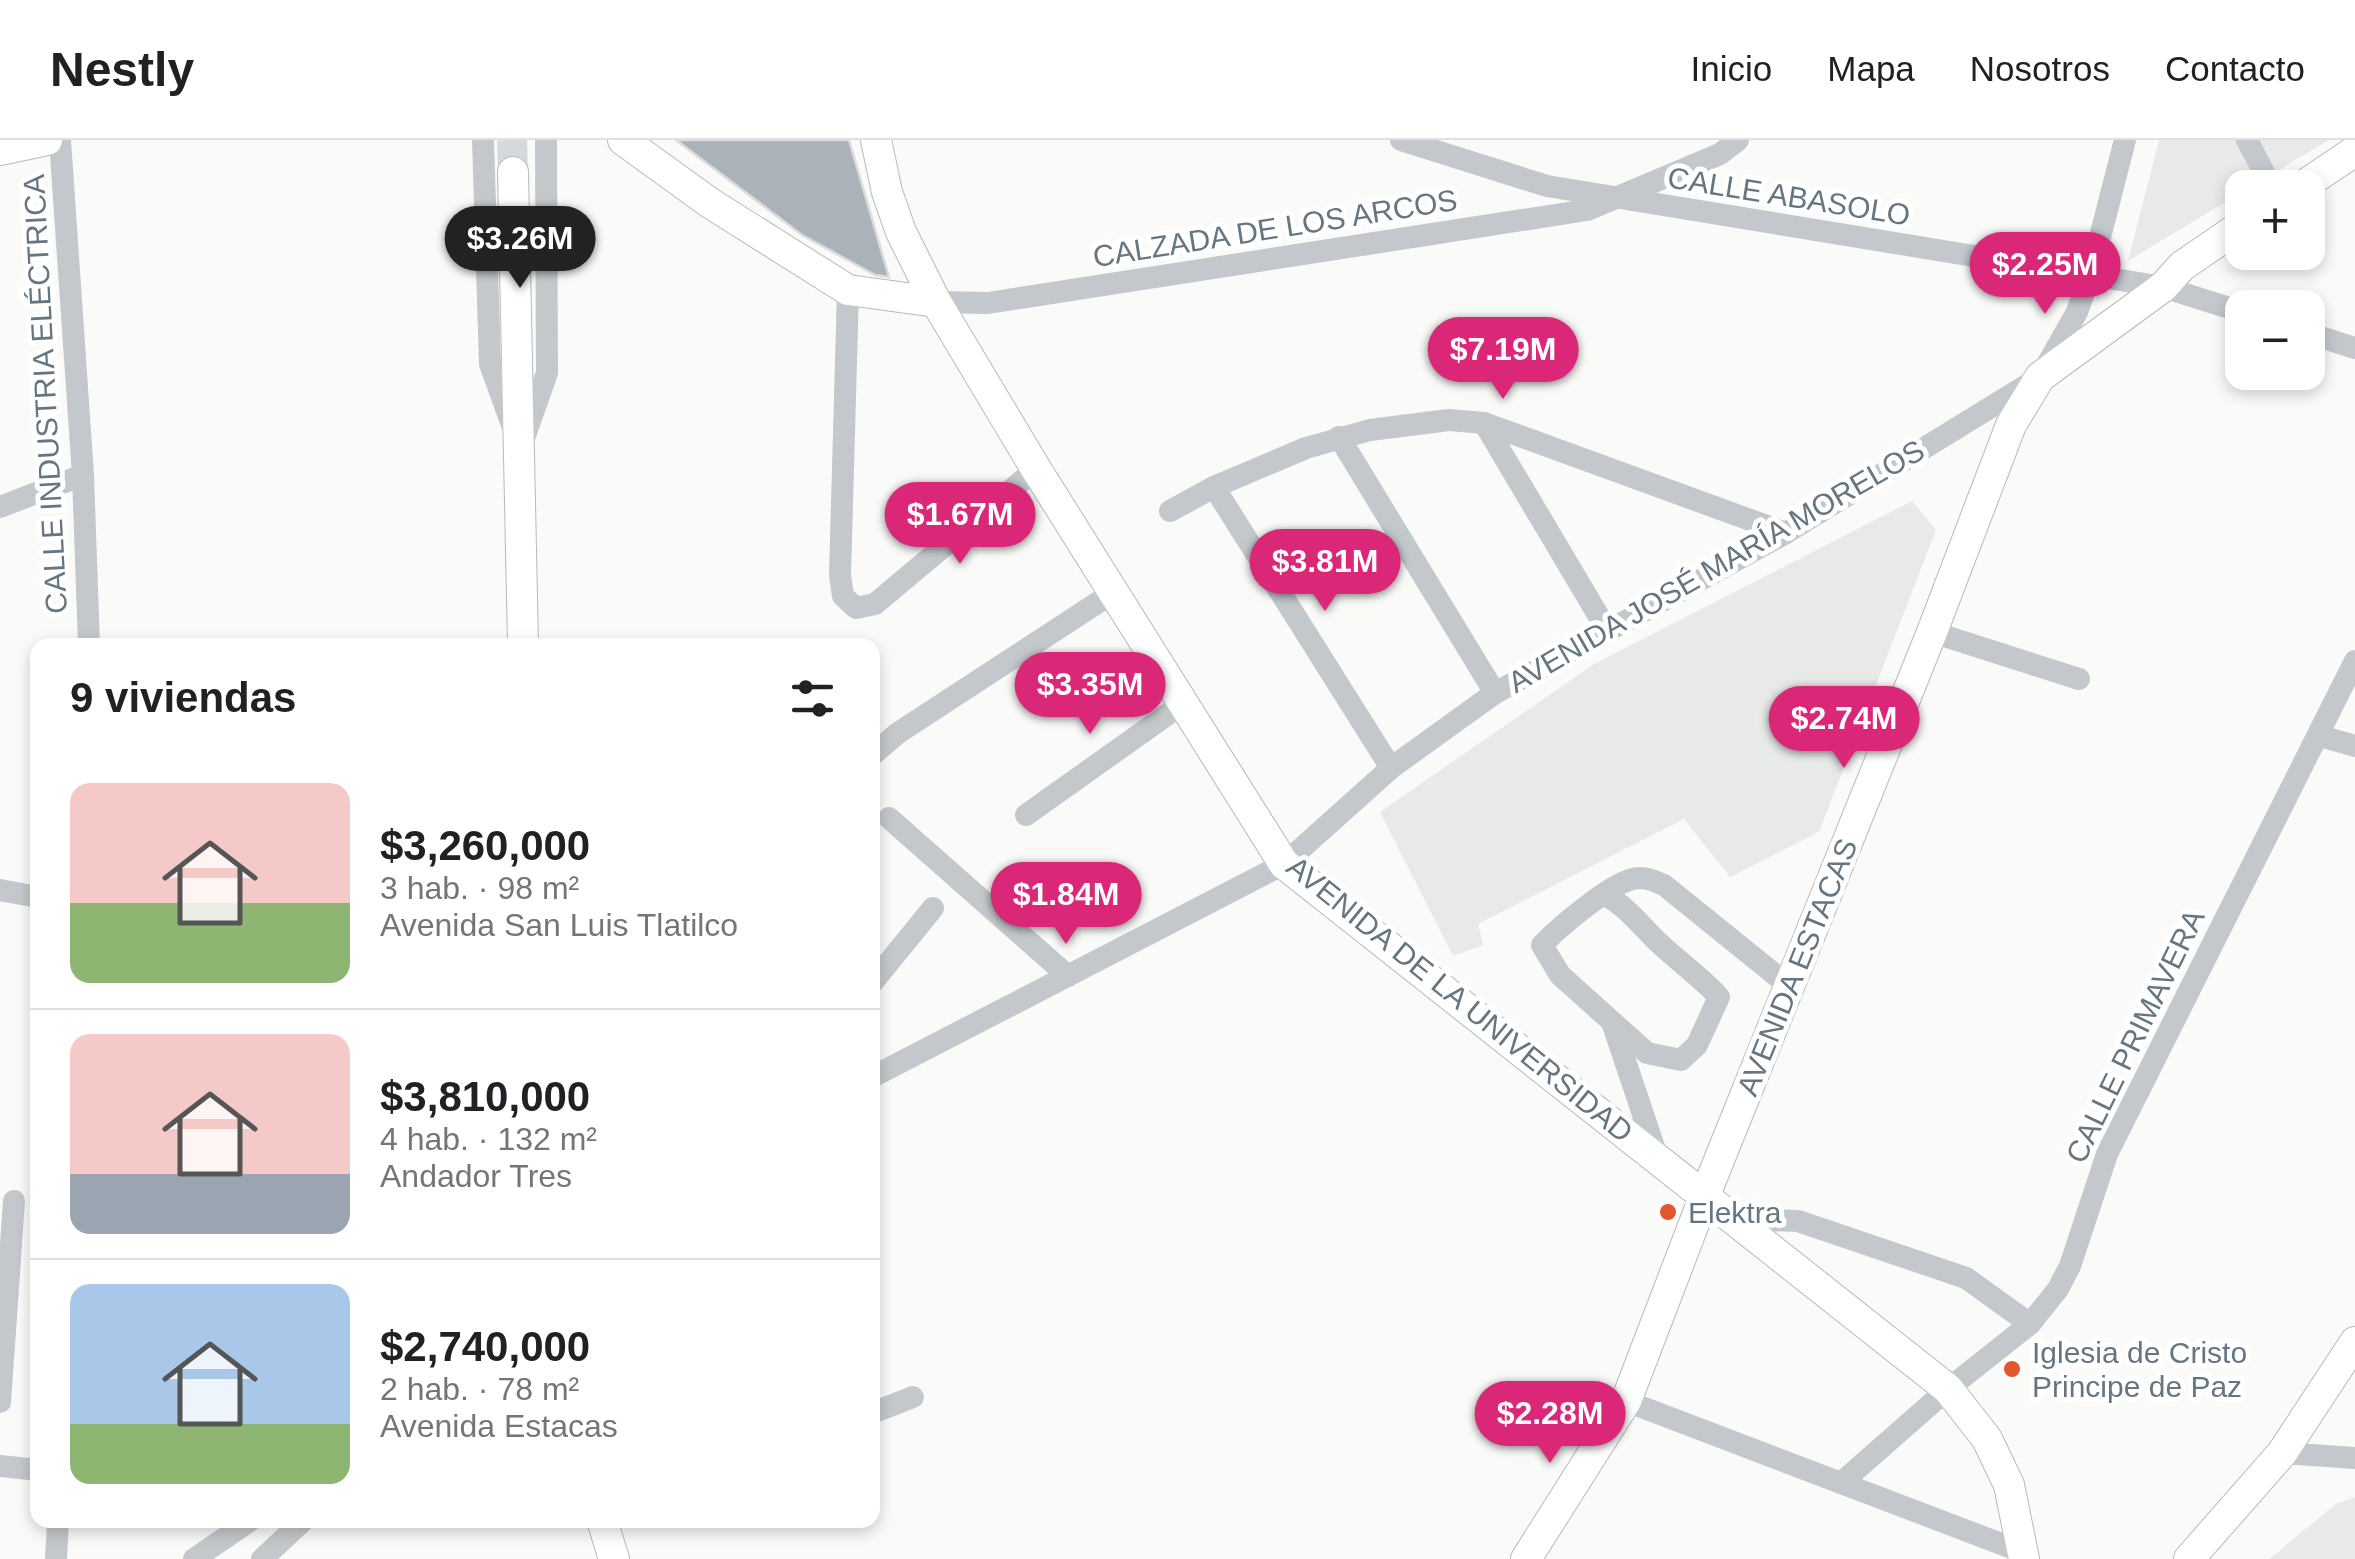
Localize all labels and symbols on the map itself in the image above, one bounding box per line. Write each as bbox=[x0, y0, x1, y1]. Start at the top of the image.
street label: CALLE ABASOLO bbox=[1665, 161, 1913, 231]
street label: CALLE INDUSTRIA ELÉCTRICA bbox=[17, 173, 73, 615]
street label: CALZADA DE LOS ARCOS bbox=[1090, 183, 1460, 273]
pin: $3.26M bbox=[439, 206, 601, 291]
pin: $2.25M bbox=[1964, 232, 2126, 317]
pin: $7.19M bbox=[1422, 317, 1584, 402]
street label: AVENIDA JOSÉ MARÍA MORELOS bbox=[1502, 433, 1930, 699]
pin: $1.67M bbox=[879, 482, 1041, 567]
pin: $3.81M bbox=[1244, 529, 1406, 614]
pin: $3.35M bbox=[1009, 652, 1171, 737]
pin: $2.74M bbox=[1763, 686, 1925, 771]
street label: AVENIDA ESTACAS bbox=[1730, 834, 1864, 1100]
street label: AVENIDA DE LA UNIVERSIDAD bbox=[1281, 849, 1639, 1149]
pin: $1.84M bbox=[985, 862, 1147, 947]
street label: CALLE PRIMAVERA bbox=[2059, 904, 2211, 1168]
place label: Elektra bbox=[1688, 1196, 1782, 1229]
marker: Elektra bbox=[1657, 1201, 1679, 1223]
place label: Iglesia de Cristo Principe de Paz bbox=[2032, 1336, 2247, 1403]
marker: Iglesia de Cristo Principe de Paz bbox=[2001, 1358, 2023, 1380]
pin: $2.28M bbox=[1469, 1381, 1631, 1466]

